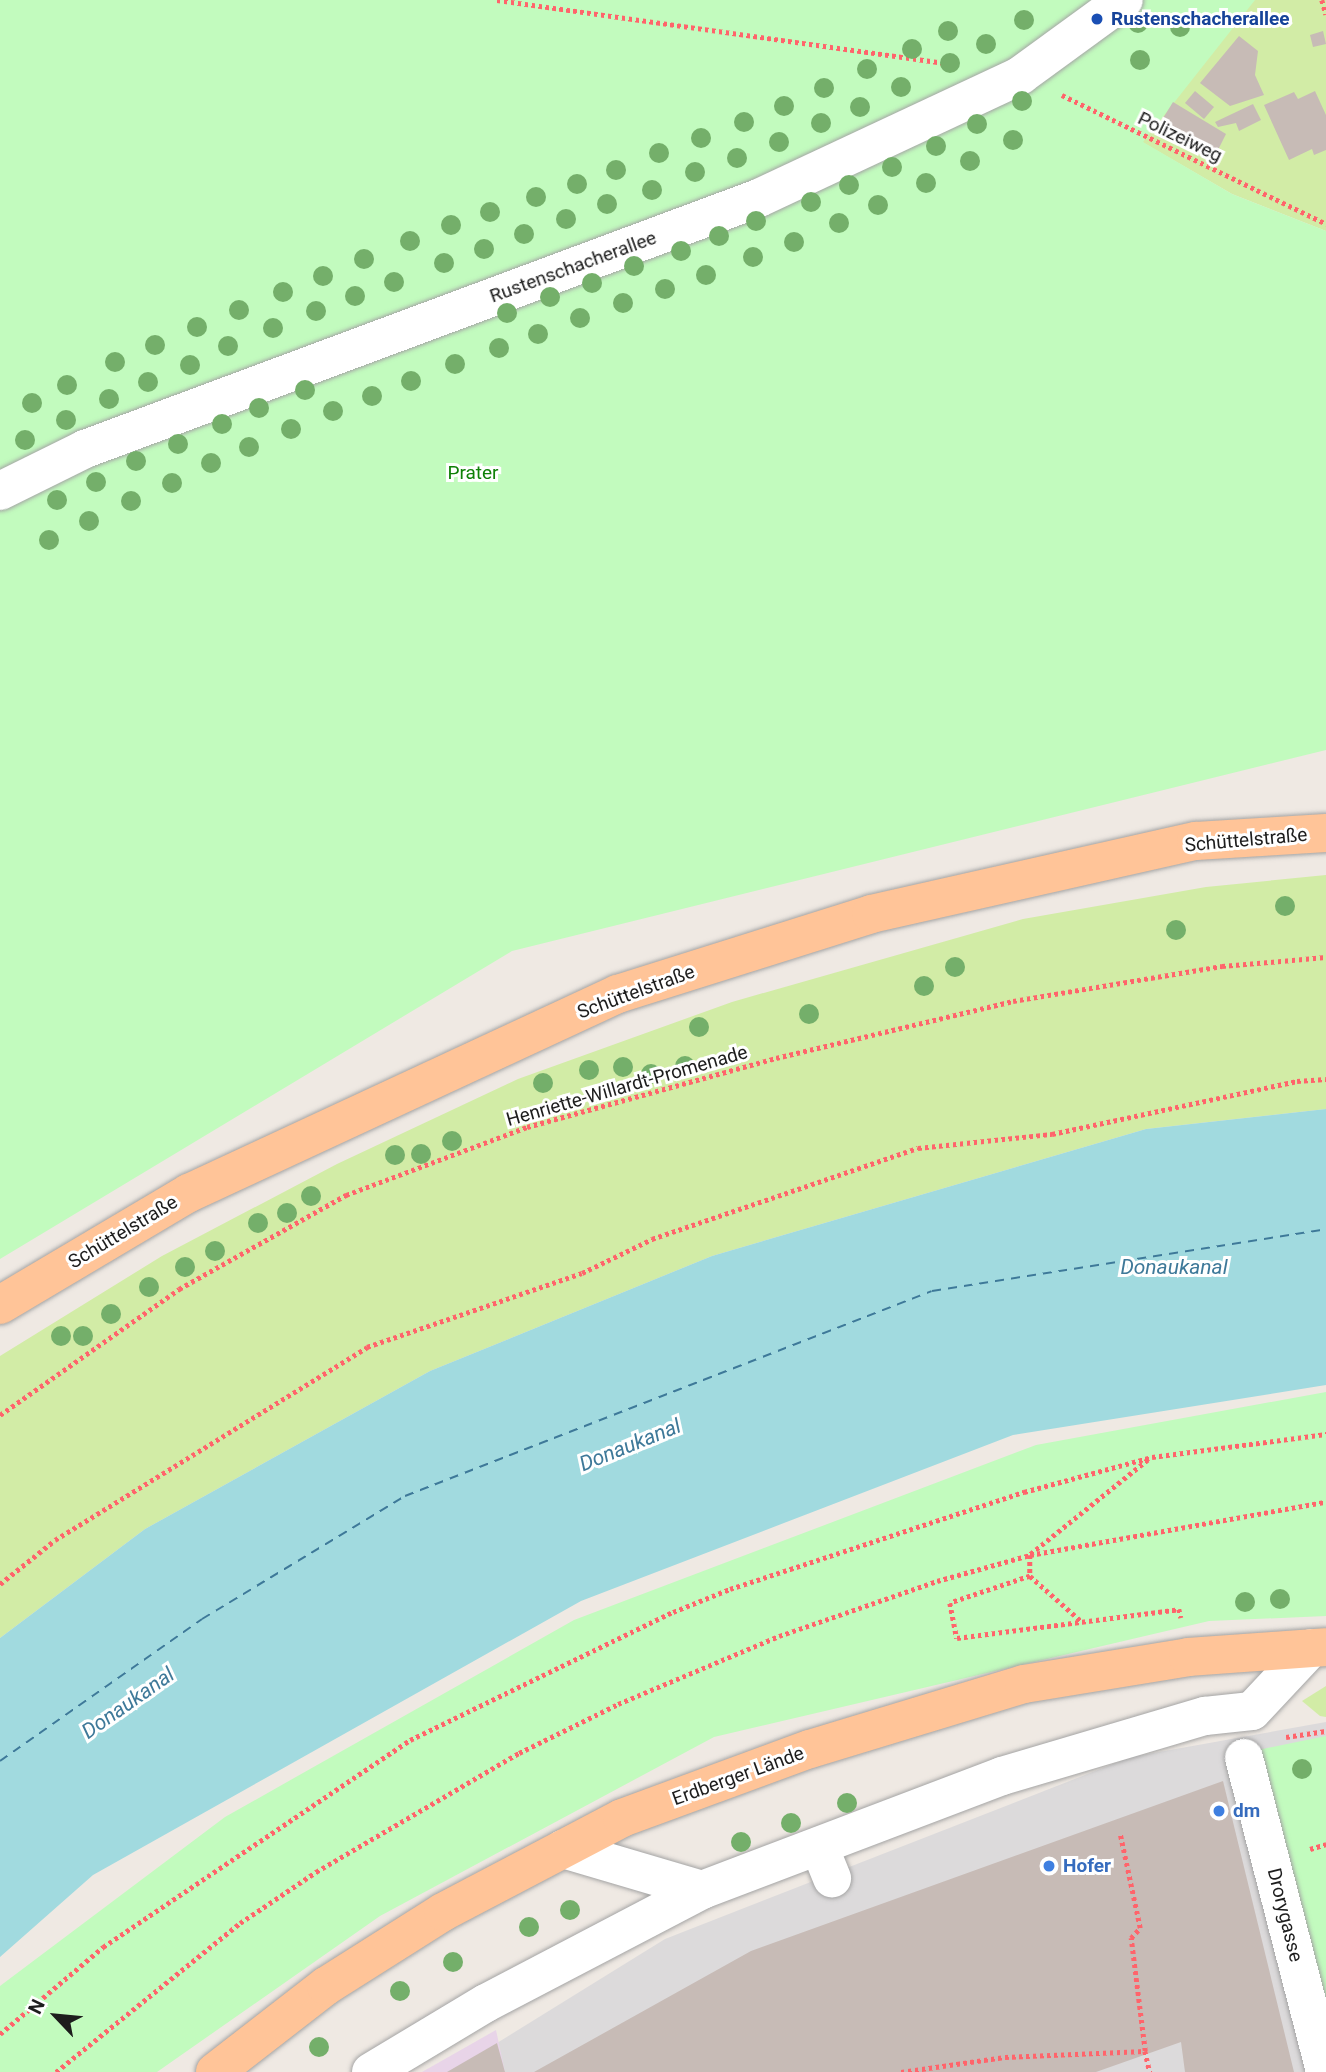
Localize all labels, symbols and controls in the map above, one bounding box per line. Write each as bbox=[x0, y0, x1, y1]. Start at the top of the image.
place label: Rustenschacherallee bbox=[1111, 8, 1290, 30]
marker: Rustenschacherallee bbox=[1089, 11, 1105, 27]
street label: Polizeiweg bbox=[1134, 107, 1226, 167]
street label: Rustenschacherallee bbox=[487, 226, 659, 308]
park label: Prater bbox=[447, 462, 499, 484]
street label: Schüttelstraße bbox=[1184, 823, 1308, 857]
street label: Schüttelstraße bbox=[574, 960, 698, 1024]
street label: Henriette-Willardt-Promenade bbox=[504, 1041, 750, 1131]
street label: Schüttelstraße bbox=[64, 1191, 182, 1273]
water label: Donaukanal bbox=[1120, 1254, 1228, 1280]
water label: Donaukanal bbox=[576, 1413, 684, 1477]
water label: Donaukanal bbox=[77, 1662, 179, 1744]
street label: Erdberger Lände bbox=[669, 1742, 807, 1810]
place label: dm bbox=[1233, 1800, 1260, 1822]
marker: dm bbox=[1211, 1803, 1227, 1819]
place label: Hofer bbox=[1063, 1855, 1111, 1877]
marker: Hofer bbox=[1041, 1858, 1057, 1874]
street label: Drorygasse bbox=[1262, 1866, 1308, 1964]
north arrow bbox=[21, 1981, 91, 2051]
text: N bbox=[23, 1996, 50, 2018]

